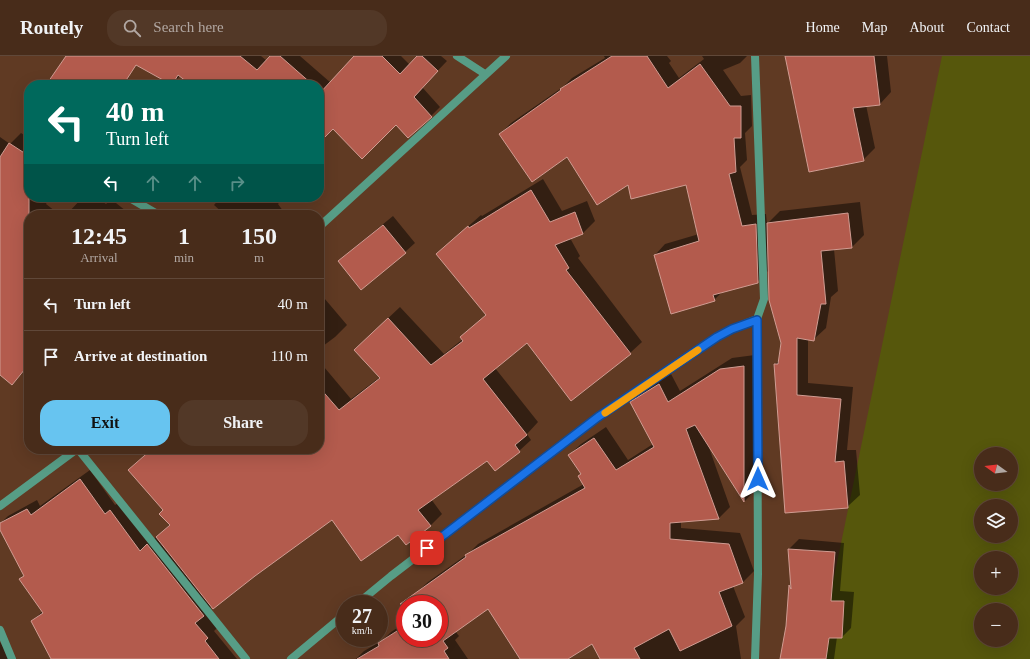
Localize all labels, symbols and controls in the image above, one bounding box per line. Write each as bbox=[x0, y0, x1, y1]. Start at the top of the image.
search box bbox=[107, 10, 387, 46]
text: Routely bbox=[20, 17, 83, 38]
icon: search bbox=[121, 17, 143, 39]
text: Search here bbox=[153, 19, 224, 35]
text: Home bbox=[806, 20, 840, 35]
text: Map bbox=[862, 20, 887, 35]
text: About bbox=[909, 20, 944, 35]
text: Contact bbox=[966, 20, 1010, 35]
icon: left bbox=[40, 96, 92, 148]
text: 40 m bbox=[106, 96, 164, 127]
text: Turn left bbox=[106, 129, 169, 149]
icon: left bbox=[100, 172, 122, 194]
icon: ahead bbox=[142, 172, 164, 194]
icon: ahead bbox=[184, 172, 206, 194]
icon: right bbox=[226, 172, 248, 194]
text: 12:45 bbox=[71, 223, 127, 249]
text: 1 bbox=[178, 223, 190, 249]
text: 150 bbox=[241, 223, 277, 249]
text: Arrival bbox=[80, 250, 118, 265]
text: min bbox=[174, 250, 194, 265]
text: m bbox=[254, 250, 264, 265]
icon: left bbox=[40, 294, 62, 316]
text: Turn left bbox=[74, 296, 131, 312]
text: 40 m bbox=[278, 296, 308, 312]
icon: arrive bbox=[40, 346, 62, 368]
text: Arrive at destination bbox=[74, 348, 207, 364]
text: 110 m bbox=[271, 348, 308, 364]
button: Exit bbox=[40, 400, 170, 446]
button: Share bbox=[178, 400, 308, 446]
north arrow bbox=[974, 447, 1018, 491]
map controls bbox=[974, 447, 1018, 647]
position arrow bbox=[737, 458, 779, 500]
button: layers bbox=[974, 499, 1018, 543]
pin bbox=[410, 531, 444, 565]
icon: arrive bbox=[416, 537, 438, 559]
button: + bbox=[974, 551, 1018, 595]
speed limit sign: 30 bbox=[396, 595, 448, 647]
button: − bbox=[974, 603, 1018, 647]
text: 27 bbox=[352, 605, 372, 627]
text: km/h bbox=[352, 625, 372, 636]

